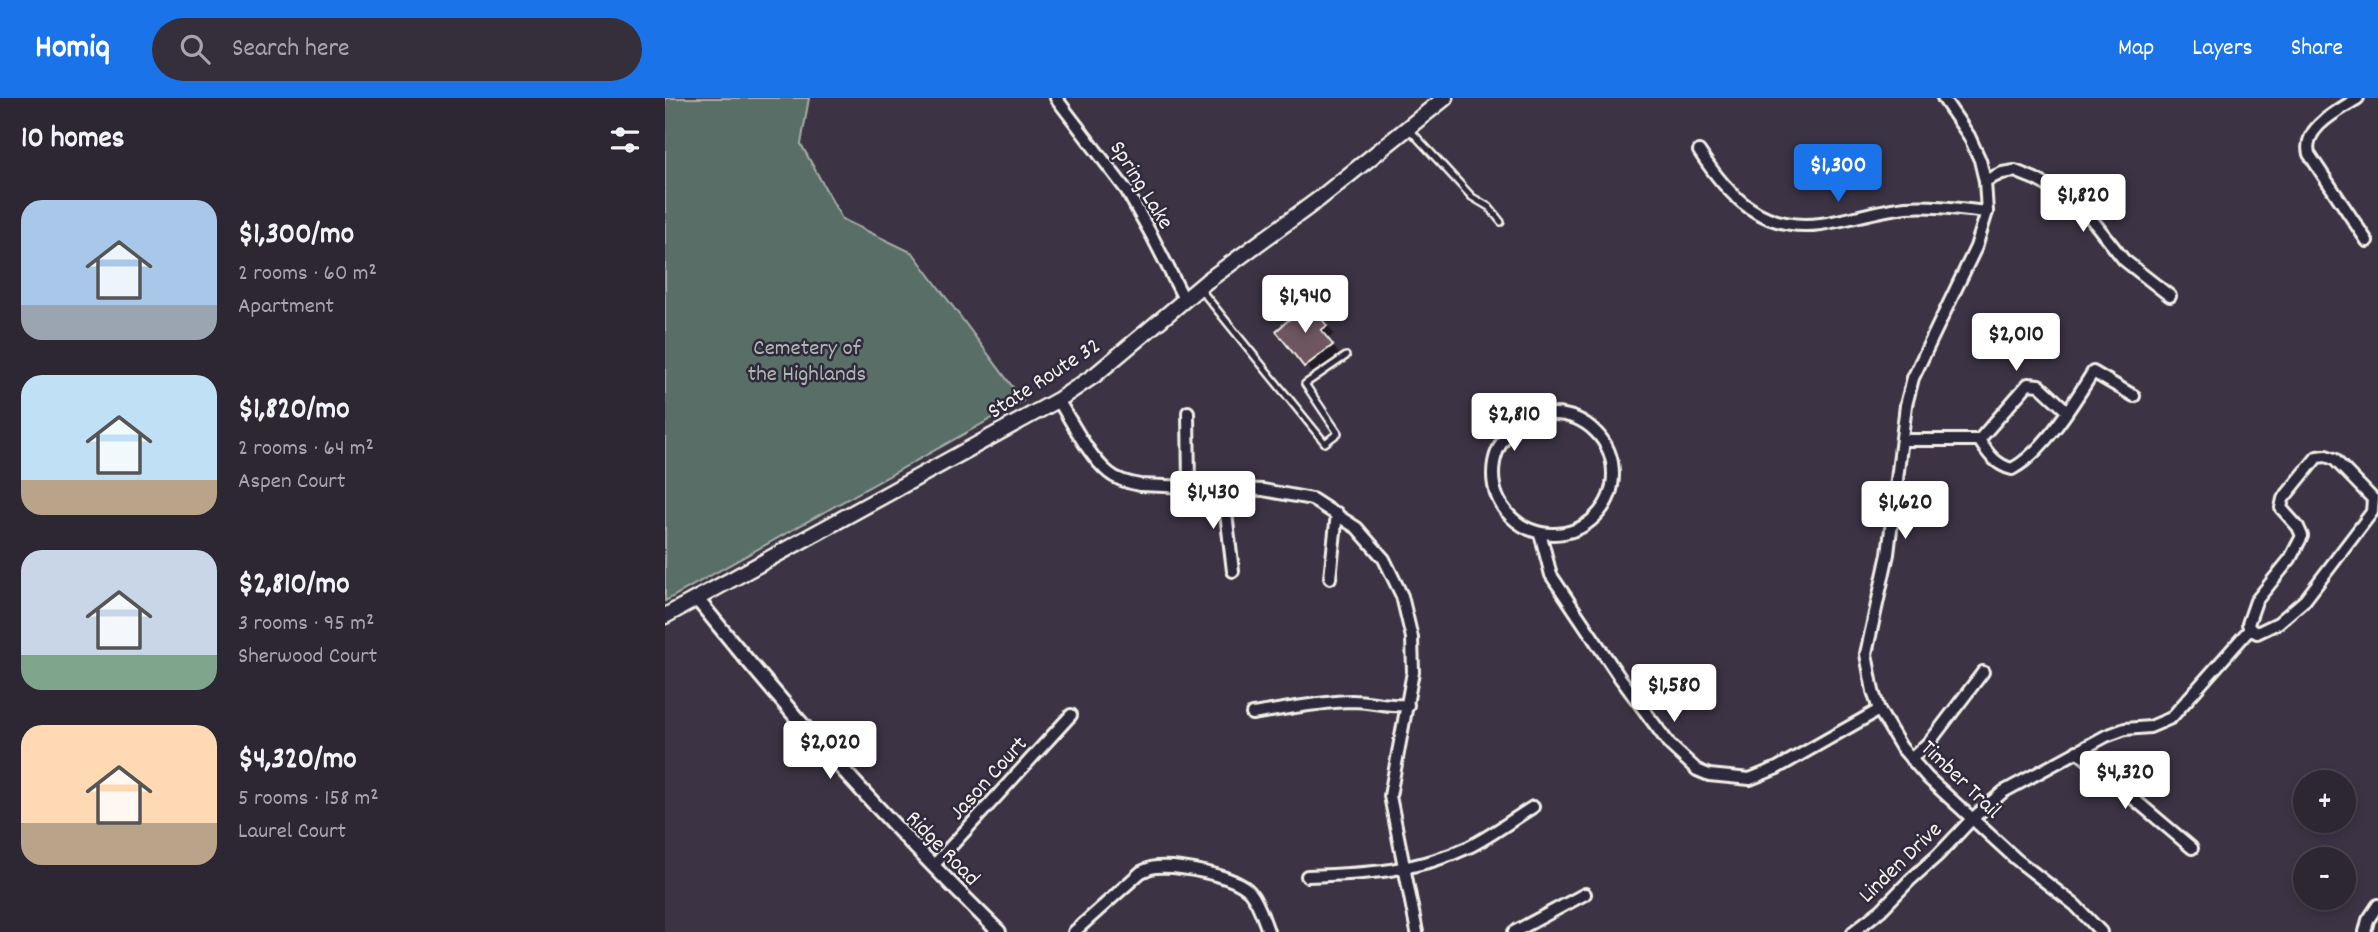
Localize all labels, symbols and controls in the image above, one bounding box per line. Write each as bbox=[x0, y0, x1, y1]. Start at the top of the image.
search box bbox=[152, 18, 642, 81]
text: Homiq bbox=[35, 26, 110, 73]
icon: search bbox=[176, 30, 214, 68]
text: Search here bbox=[232, 31, 349, 68]
text: Map bbox=[2118, 32, 2154, 66]
text: Layers bbox=[2192, 32, 2253, 66]
text: Share bbox=[2291, 32, 2343, 66]
text: 10 homes bbox=[21, 119, 124, 162]
icon: filters bbox=[606, 121, 644, 159]
street label: Spring Lake bbox=[1100, 135, 1180, 237]
pin: $1,300 bbox=[1781, 144, 1895, 204]
text: $1,300 bbox=[1810, 150, 1866, 183]
pin: $1,820 bbox=[2026, 174, 2140, 234]
text: $1,820 bbox=[2057, 180, 2109, 213]
text: $1,300/mo bbox=[238, 215, 354, 258]
icon: home bbox=[77, 228, 161, 312]
text: 2 rooms · 60 m² bbox=[238, 258, 377, 291]
pin: $1,940 bbox=[1248, 275, 1362, 335]
text: $1,940 bbox=[1278, 281, 1332, 314]
text: Apartment bbox=[238, 291, 334, 324]
pin: $2,010 bbox=[1959, 314, 2073, 373]
text: $2,010 bbox=[1988, 319, 2044, 352]
street label: State Route 32 bbox=[982, 331, 1108, 429]
park label: Cemetery of the Highlands bbox=[748, 333, 866, 392]
text: $1,820/mo bbox=[238, 390, 349, 433]
pin: $2,810 bbox=[1457, 394, 1571, 453]
text: $2,810 bbox=[1488, 399, 1540, 432]
icon: home bbox=[77, 403, 161, 487]
text: 2 rooms · 64 m² bbox=[238, 433, 374, 466]
text: Aspen Court bbox=[238, 466, 345, 499]
pin: $1,430 bbox=[1156, 472, 1270, 531]
text: $1,430 bbox=[1186, 477, 1240, 510]
pin: $1,620 bbox=[1848, 482, 1962, 541]
text: $1,620 bbox=[1878, 487, 1932, 520]
text: $2,810/mo bbox=[238, 565, 349, 608]
icon: home bbox=[77, 578, 161, 662]
text: 3 rooms · 95 m² bbox=[238, 608, 374, 641]
text: Sherwood Court bbox=[238, 641, 377, 674]
pin: $1,580 bbox=[1617, 664, 1731, 724]
text: $1,580 bbox=[1647, 670, 1701, 703]
pin: $2,020 bbox=[773, 722, 887, 781]
text: $2,020 bbox=[799, 727, 861, 760]
street label: Jason Court bbox=[943, 730, 1036, 829]
street label: Timber Trail bbox=[1912, 733, 2008, 828]
text: $4,320/mo bbox=[238, 740, 357, 783]
pin: $4,320 bbox=[2068, 752, 2182, 811]
icon: home bbox=[77, 753, 161, 837]
text: $4,320 bbox=[2096, 757, 2154, 790]
map controls bbox=[2293, 770, 2356, 910]
button: + bbox=[2293, 770, 2356, 833]
text: 5 rooms · 158 m² bbox=[238, 783, 379, 816]
street label: Ridge Road bbox=[897, 804, 986, 895]
street label: Linden Drive bbox=[1852, 815, 1951, 912]
text: Laurel Court bbox=[238, 816, 346, 849]
button: − bbox=[2293, 847, 2356, 910]

